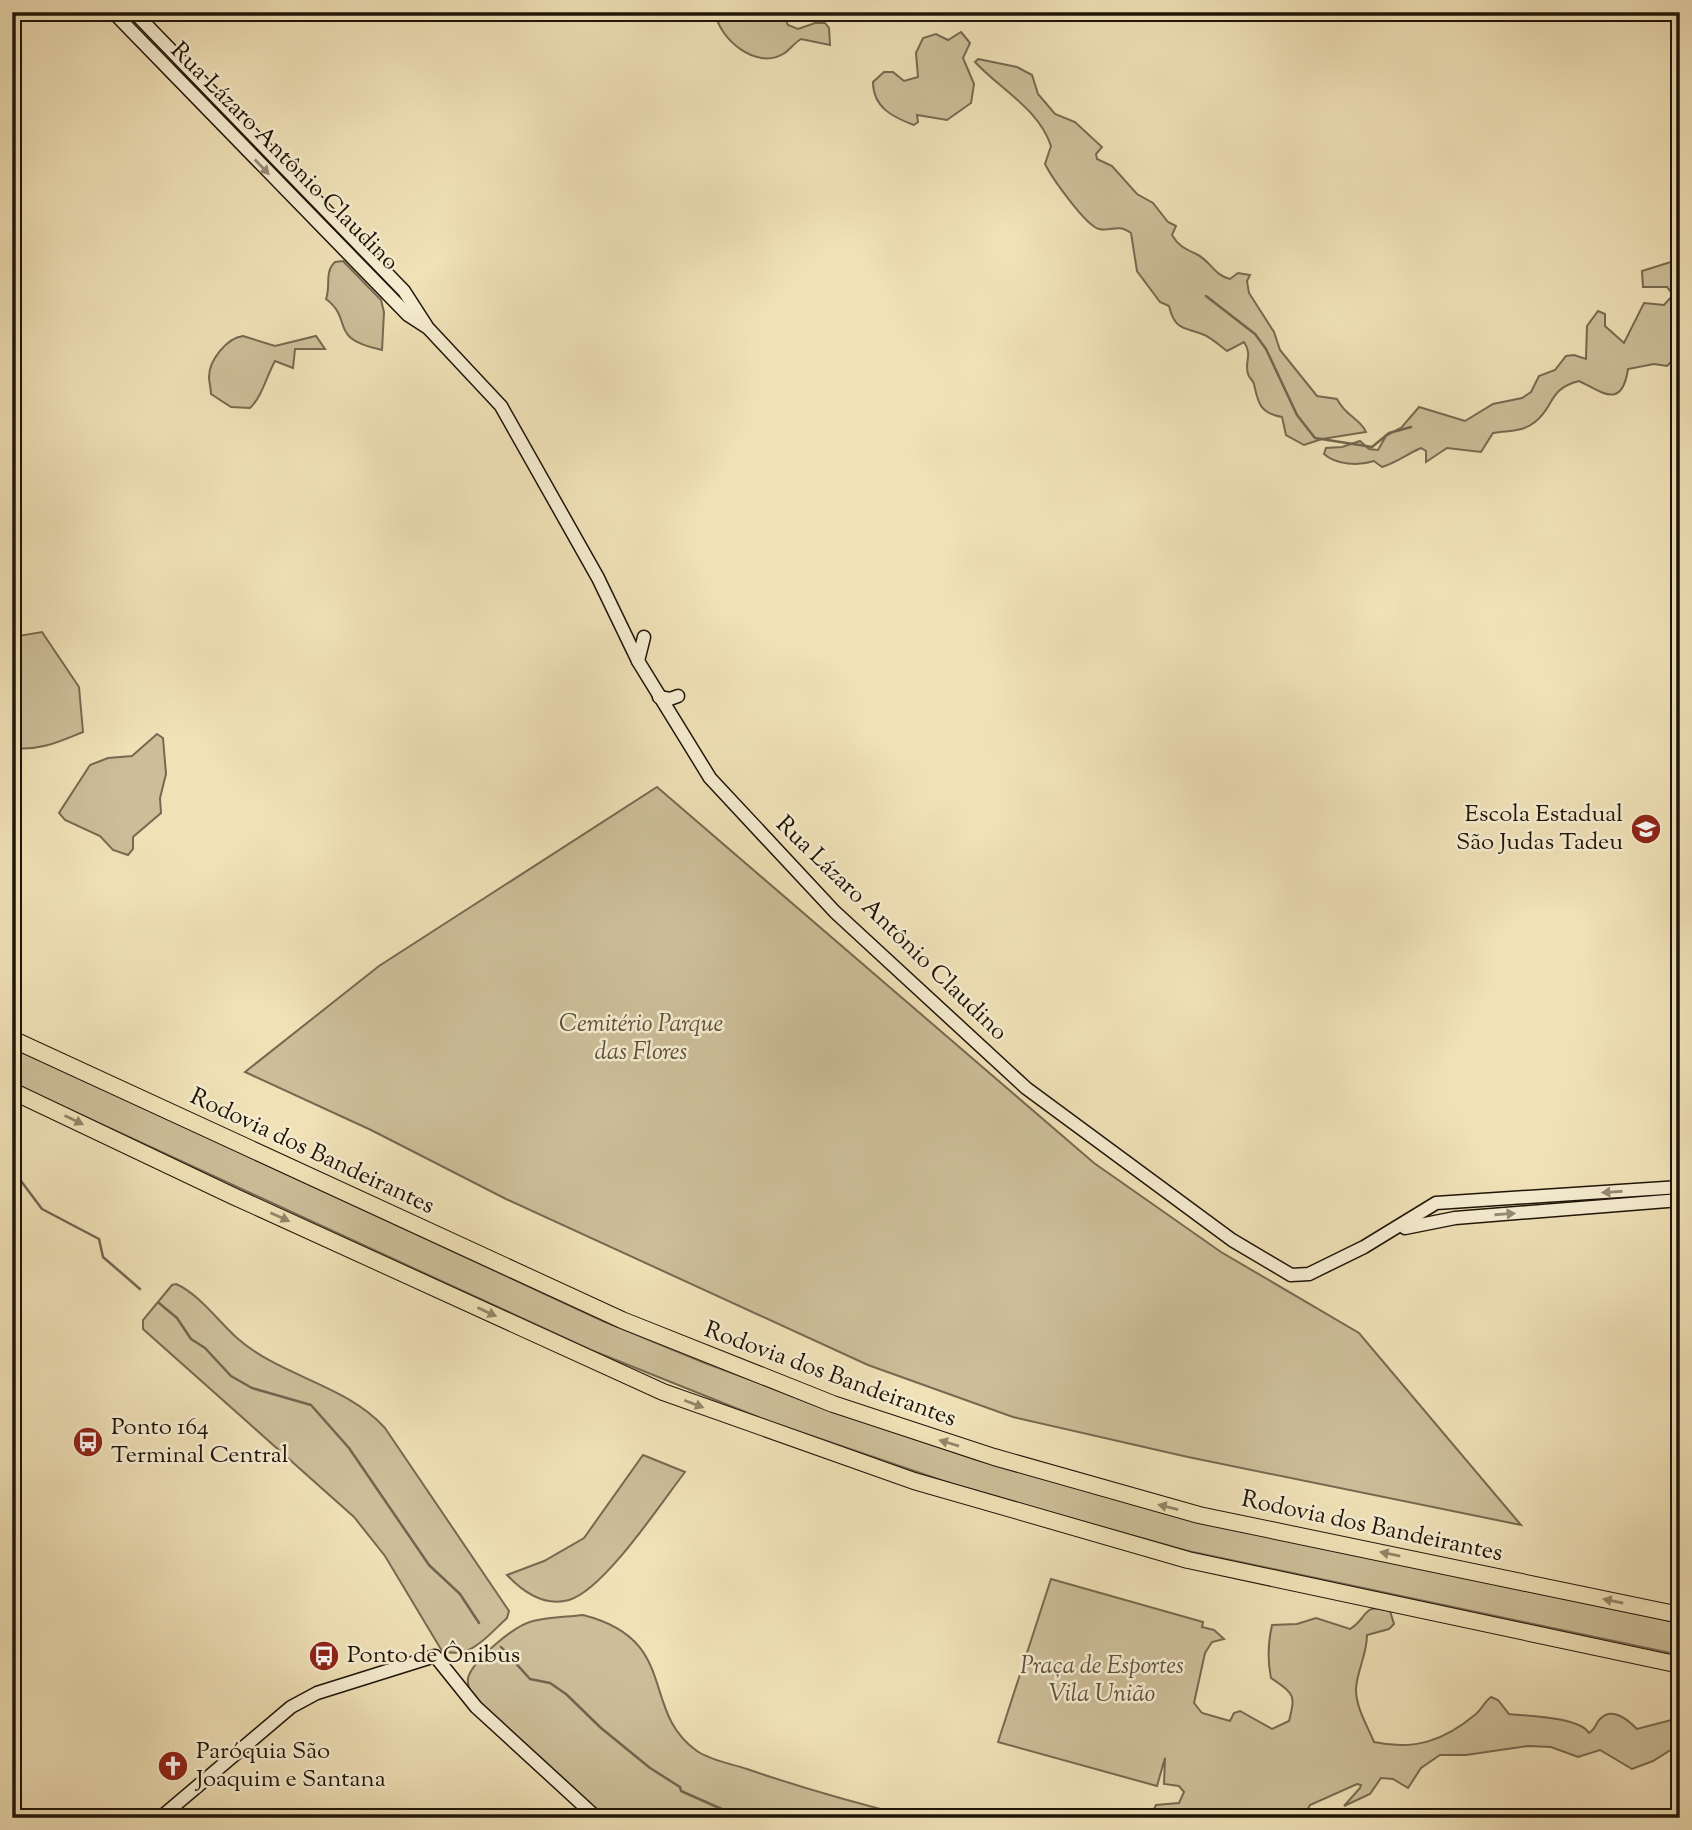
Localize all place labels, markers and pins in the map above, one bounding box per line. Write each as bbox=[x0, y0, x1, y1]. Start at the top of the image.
place label: Escola Estadual São Judas Tadeu bbox=[1456, 798, 1623, 860]
school or university icon: Escola Estadual São Judas Tadeu bbox=[1629, 812, 1663, 846]
place label: Ponto 164 Terminal Central bbox=[111, 1411, 289, 1473]
bus stop icon: Ponto 164 Terminal Central bbox=[71, 1425, 105, 1459]
bus stop icon: Ponto de Ônibus bbox=[307, 1639, 341, 1673]
place label: Ponto de Ônibus bbox=[347, 1639, 520, 1673]
place label: Paróquia São Joaquim e Santana bbox=[194, 1735, 386, 1797]
church icon: Paróquia São Joaquim e Santana bbox=[156, 1749, 190, 1783]

